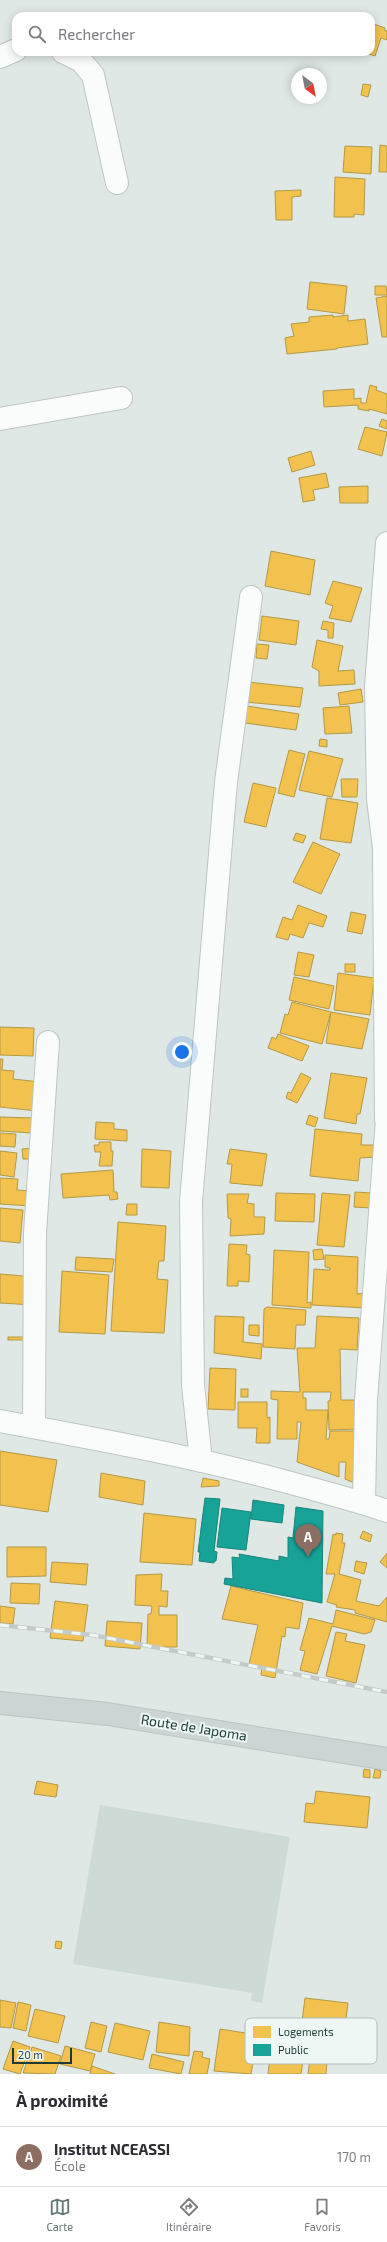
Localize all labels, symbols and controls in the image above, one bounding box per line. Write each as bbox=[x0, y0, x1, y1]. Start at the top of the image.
search box bbox=[12, 12, 375, 56]
icon: search bbox=[26, 23, 48, 45]
text: Rechercher bbox=[58, 25, 135, 43]
north arrow bbox=[291, 68, 327, 104]
your location bbox=[172, 1042, 192, 1062]
pin: A bbox=[295, 1524, 321, 1557]
street label: Route de Japoma bbox=[140, 1710, 248, 1744]
legend bbox=[245, 2018, 377, 2064]
text: Logements bbox=[278, 2025, 334, 2038]
text: Public bbox=[278, 2043, 308, 2056]
scale bar bbox=[12, 2046, 72, 2065]
text: 20 m bbox=[18, 2048, 43, 2061]
text: À proximité bbox=[16, 2090, 108, 2110]
text: Institut NCEASSI bbox=[54, 2140, 170, 2158]
text: A bbox=[25, 2149, 33, 2165]
text: 170 m bbox=[337, 2149, 371, 2165]
text: École bbox=[54, 2158, 86, 2174]
tab: Carte bbox=[46, 2196, 73, 2233]
tab: Itinéraire bbox=[166, 2196, 211, 2233]
tab: Favoris bbox=[304, 2196, 341, 2233]

